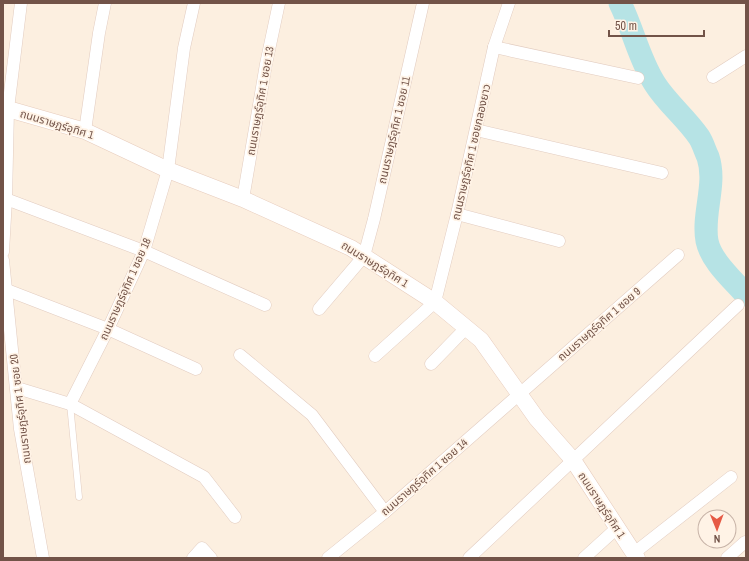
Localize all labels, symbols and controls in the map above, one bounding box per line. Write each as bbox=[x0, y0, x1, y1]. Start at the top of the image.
scale bar bbox=[609, 12, 704, 38]
text: 50 m bbox=[615, 18, 637, 34]
street label: ถนนราษฎร์อุทิศ 1 ซอย 13 bbox=[244, 45, 276, 157]
street label: ถนนราษฎร์อุทิศ 1 ซอย 11 bbox=[375, 75, 413, 185]
street label: ถนนราษฎร์อุทิศ 1 ซอยกลองยาว bbox=[448, 83, 494, 221]
street label: ถนนราษฎร์อุทิศ 1 bbox=[18, 106, 96, 142]
street label: ถนนราษฎร์อุทิศ 1 ซอย 18 bbox=[96, 236, 154, 342]
street label: ถนนราษฎร์อุทิศ 1 bbox=[339, 238, 411, 290]
street label: ถนนราษฎร์อุทิศ 1 ซอย 9 bbox=[555, 284, 643, 364]
street label: ถนนราษฎร์อุทิศ 1 ซอย 20 bbox=[6, 353, 34, 465]
street label: ถนนราษฎร์อุทิศ 1 ซอย 14 bbox=[378, 435, 470, 519]
street label: ถนนราษฎร์อุทิศ 1 bbox=[575, 469, 629, 541]
north arrow bbox=[697, 509, 737, 549]
text: N bbox=[714, 532, 721, 546]

